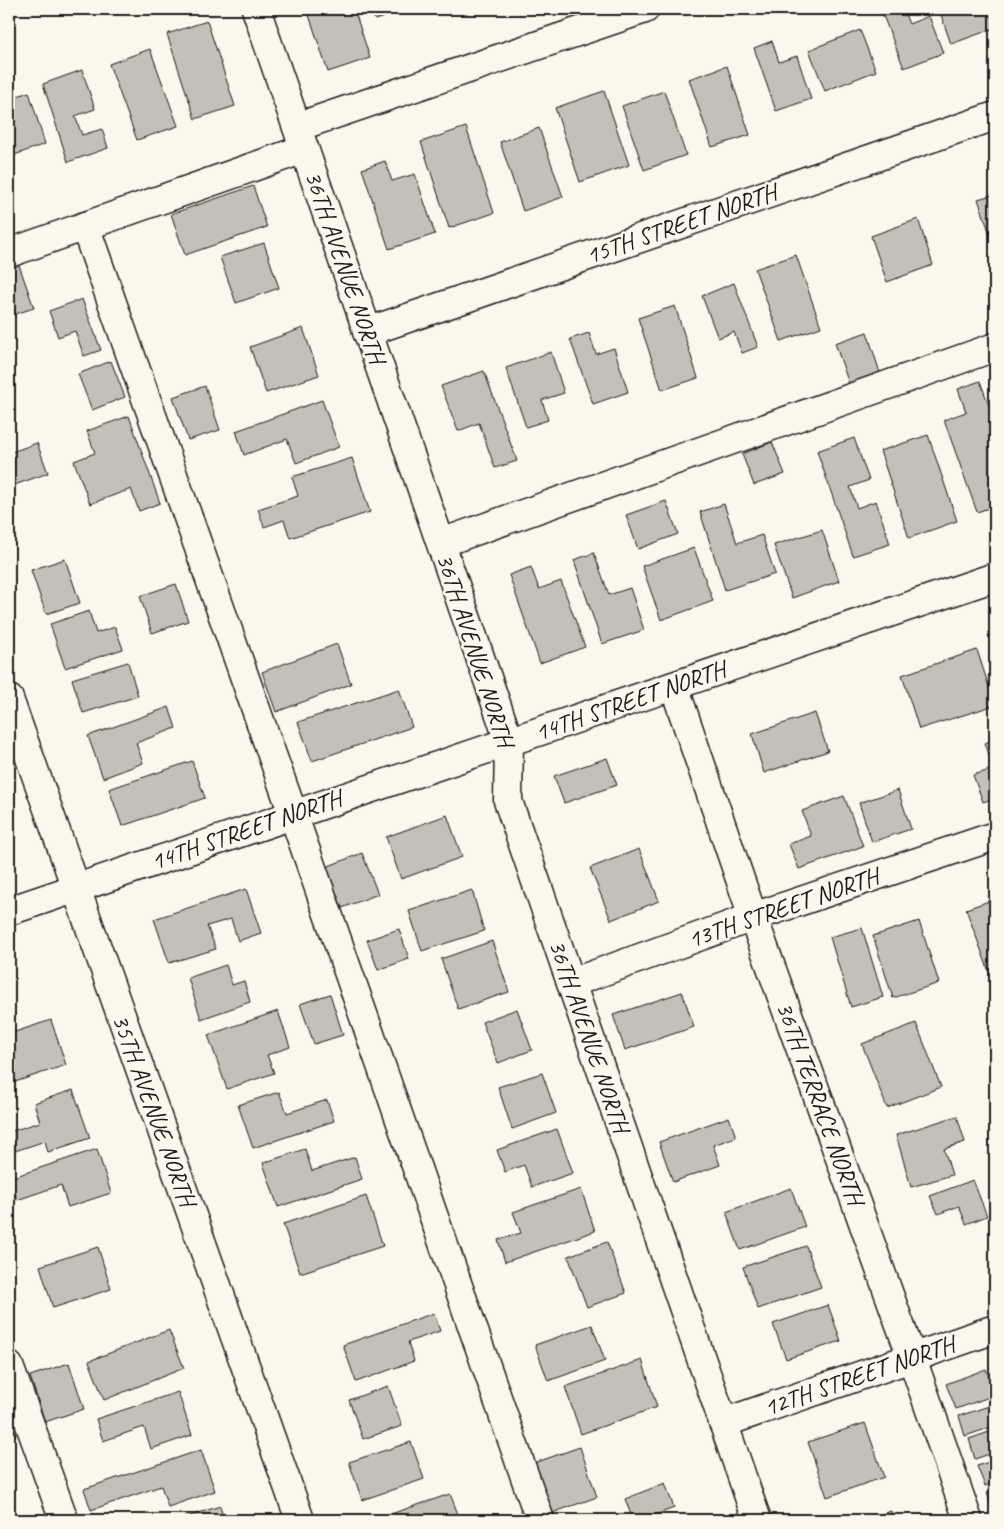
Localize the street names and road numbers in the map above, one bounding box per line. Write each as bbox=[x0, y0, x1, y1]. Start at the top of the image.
street label: 36TH AVENUE NORTH bbox=[297, 167, 394, 371]
street label: 15TH STREET NORTH bbox=[582, 175, 784, 272]
street label: 36TH AVENUE NORTH bbox=[429, 549, 523, 754]
street label: 14TH STREET NORTH bbox=[531, 652, 733, 749]
street label: 14TH STREET NORTH bbox=[147, 781, 349, 878]
street label: 13TH STREET NORTH bbox=[684, 859, 886, 956]
street label: 36TH AVENUE NORTH bbox=[541, 936, 638, 1140]
street label: 36TH TERRACE NORTH bbox=[769, 997, 873, 1212]
street label: 35TH AVENUE NORTH bbox=[105, 1010, 205, 1214]
street label: 12TH STREET NORTH bbox=[760, 1327, 962, 1424]

